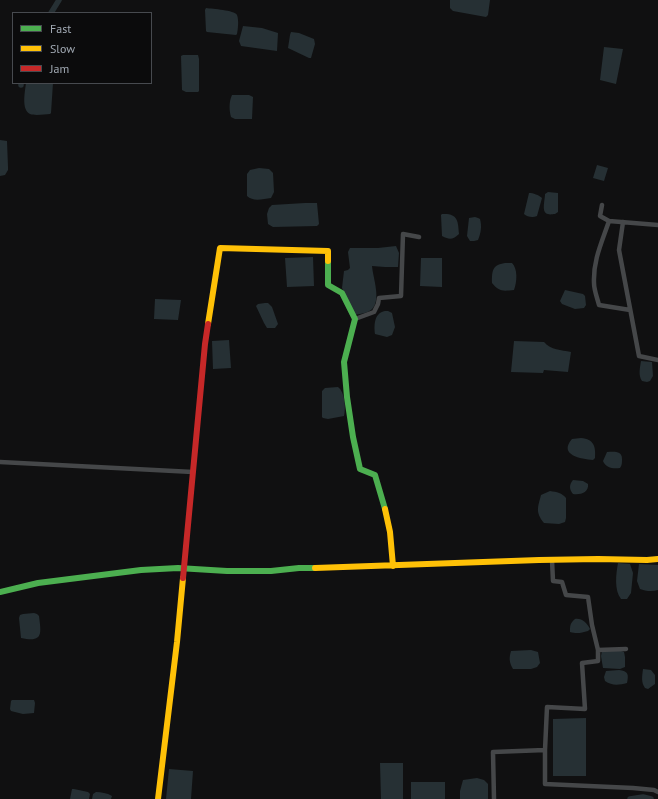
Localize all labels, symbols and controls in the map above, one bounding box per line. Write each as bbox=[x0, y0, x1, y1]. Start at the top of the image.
legend bbox=[12, 12, 152, 84]
text: Fast bbox=[50, 21, 71, 36]
text: Slow bbox=[50, 41, 75, 56]
text: Jam bbox=[50, 61, 69, 76]

